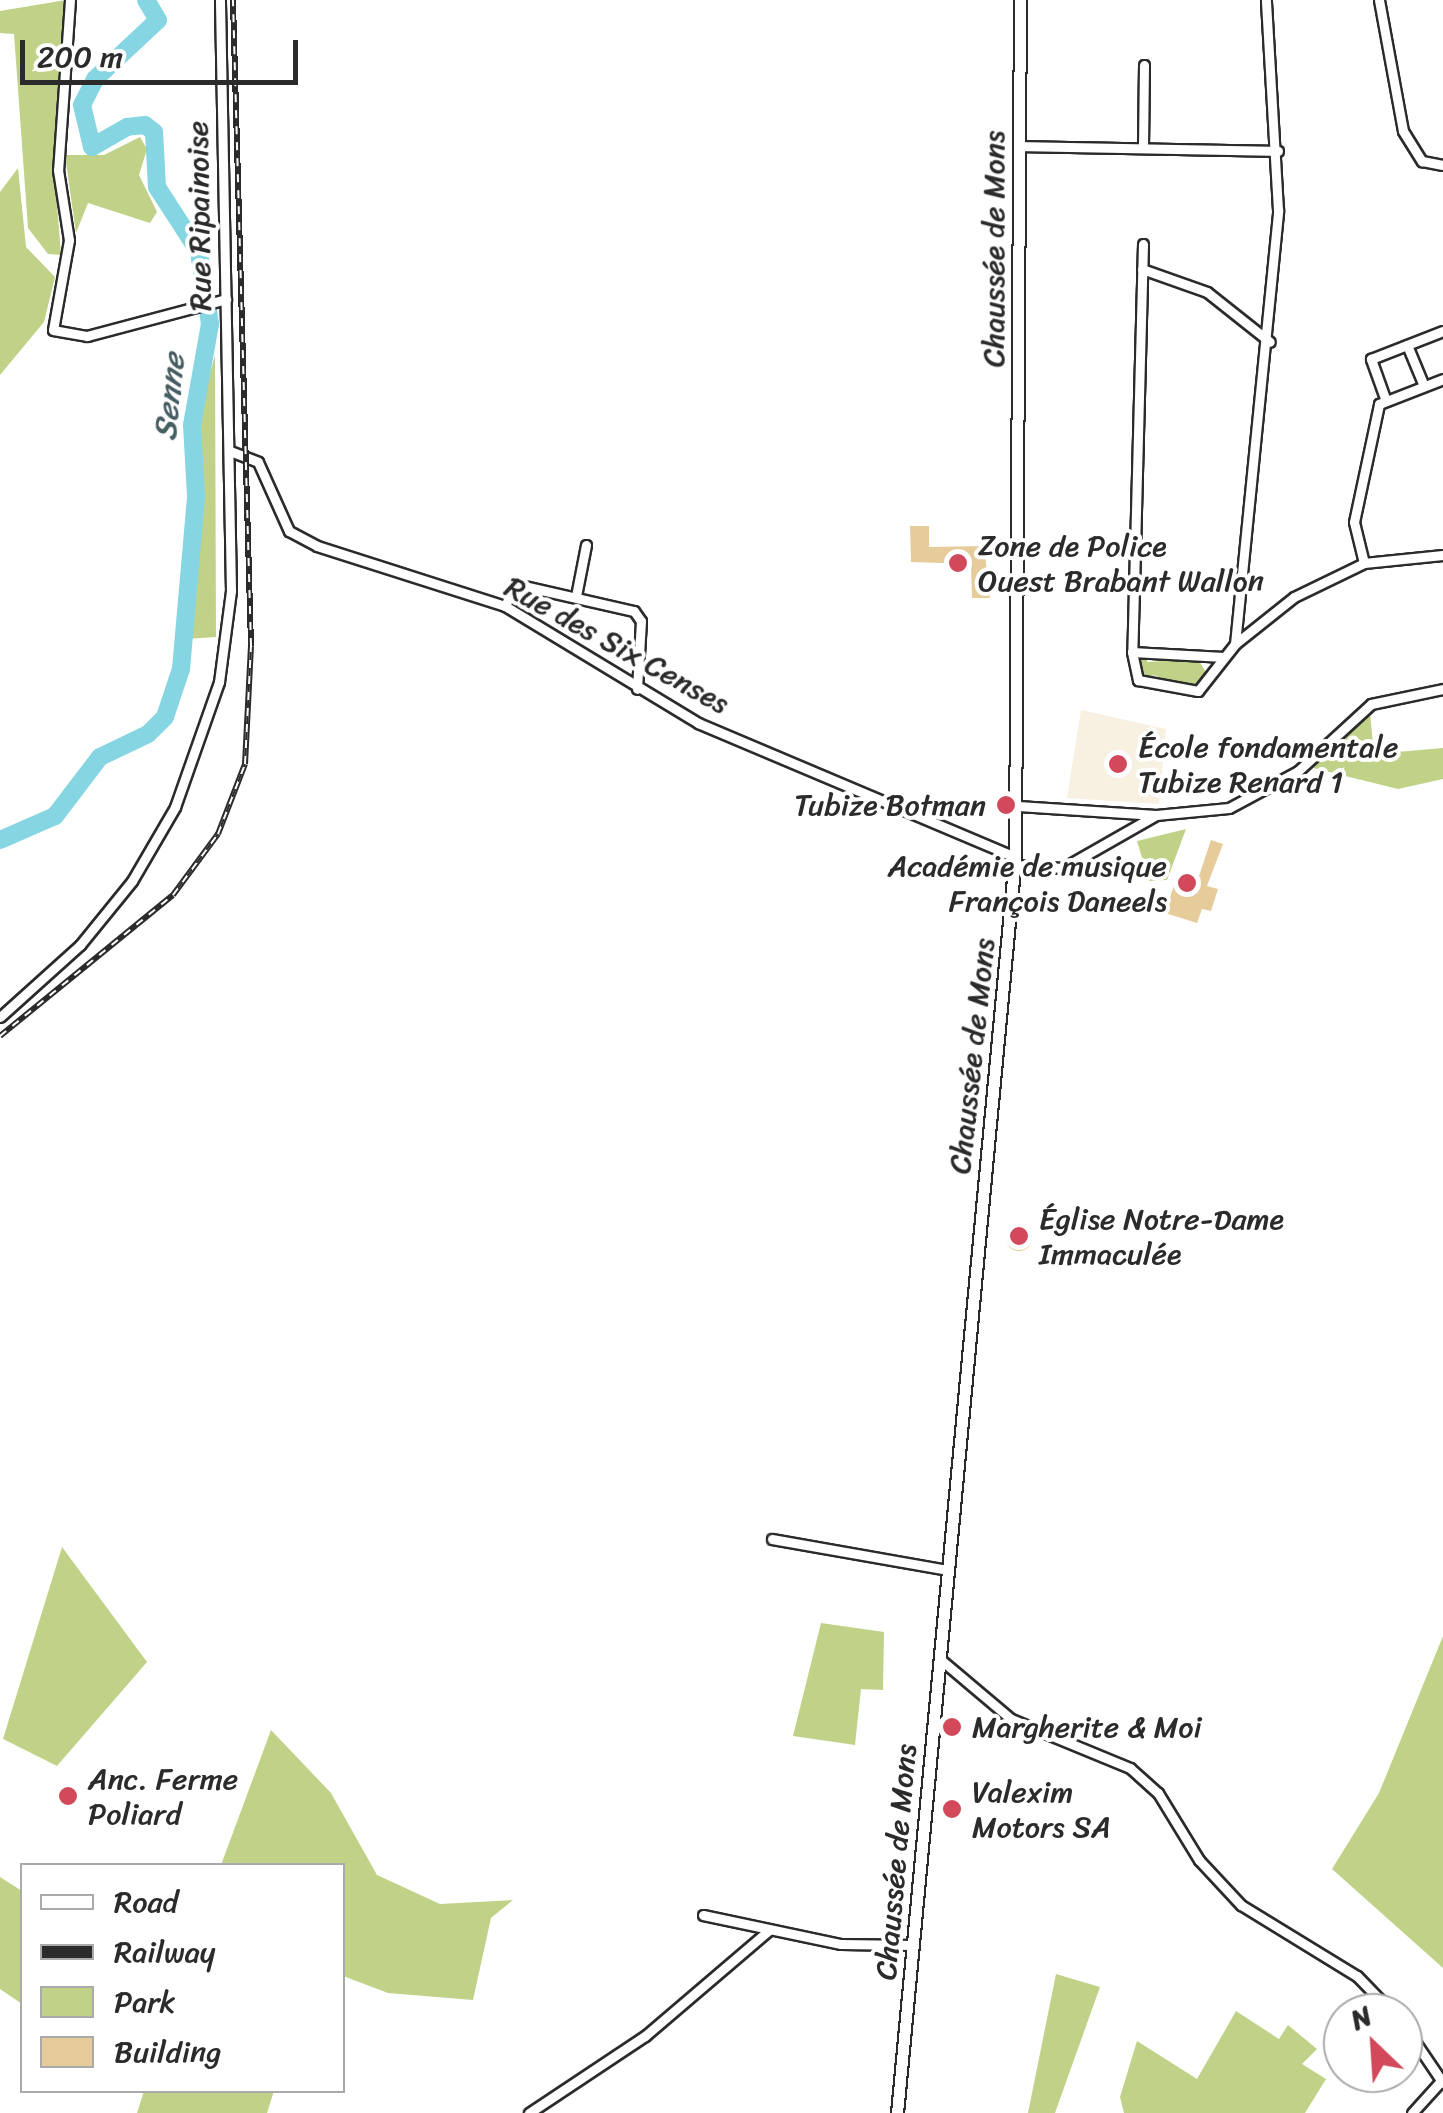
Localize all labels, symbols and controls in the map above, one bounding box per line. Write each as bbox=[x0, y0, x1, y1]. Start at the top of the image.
scale bar bbox=[25, 20, 302, 82]
text: 200 m bbox=[37, 30, 123, 84]
street label: Rue Ripainoise bbox=[179, 121, 219, 311]
street label: Chaussée de Mons bbox=[976, 130, 1012, 368]
water label: Senne bbox=[146, 351, 194, 443]
place label: Zone de Police Ouest Brabant Wallon bbox=[978, 528, 1265, 598]
marker: Zone de Police Ouest Brabant Wallon bbox=[947, 552, 969, 574]
street label: Rue des Six Censes bbox=[498, 568, 736, 722]
place label: École fondamentale Tubize Renard 1 bbox=[1138, 729, 1397, 800]
marker: École fondamentale Tubize Renard 1 bbox=[1107, 753, 1129, 775]
place label: Tubize Botman bbox=[793, 787, 986, 823]
marker: Tubize Botman bbox=[995, 794, 1017, 816]
place label: Académie de musique François Daneels bbox=[886, 848, 1167, 918]
marker: Académie de musique François Daneels bbox=[1176, 872, 1198, 894]
street label: Chaussée de Mons bbox=[942, 936, 1002, 1176]
place label: Église Notre-Dame Immaculée bbox=[1039, 1201, 1285, 1272]
marker: Église Notre-Dame Immaculée bbox=[1008, 1225, 1030, 1247]
place label: Margherite & Moi bbox=[972, 1709, 1202, 1745]
marker: Margherite & Moi bbox=[941, 1716, 963, 1738]
street label: Chaussée de Mons bbox=[868, 1742, 924, 1982]
place label: Anc. Ferme Poliard bbox=[88, 1761, 238, 1832]
place label: Valexim Motors SA bbox=[972, 1774, 1111, 1844]
marker: Anc. Ferme Poliard bbox=[57, 1785, 79, 1807]
marker: Valexim Motors SA bbox=[941, 1798, 963, 1820]
legend bbox=[20, 1863, 345, 2093]
text: Road bbox=[114, 1875, 178, 1929]
text: Railway bbox=[114, 1925, 215, 1979]
text: Park bbox=[114, 1975, 176, 2029]
text: N bbox=[1342, 1991, 1380, 2043]
north arrow bbox=[1323, 1993, 1423, 2093]
text: Building bbox=[114, 2025, 221, 2079]

